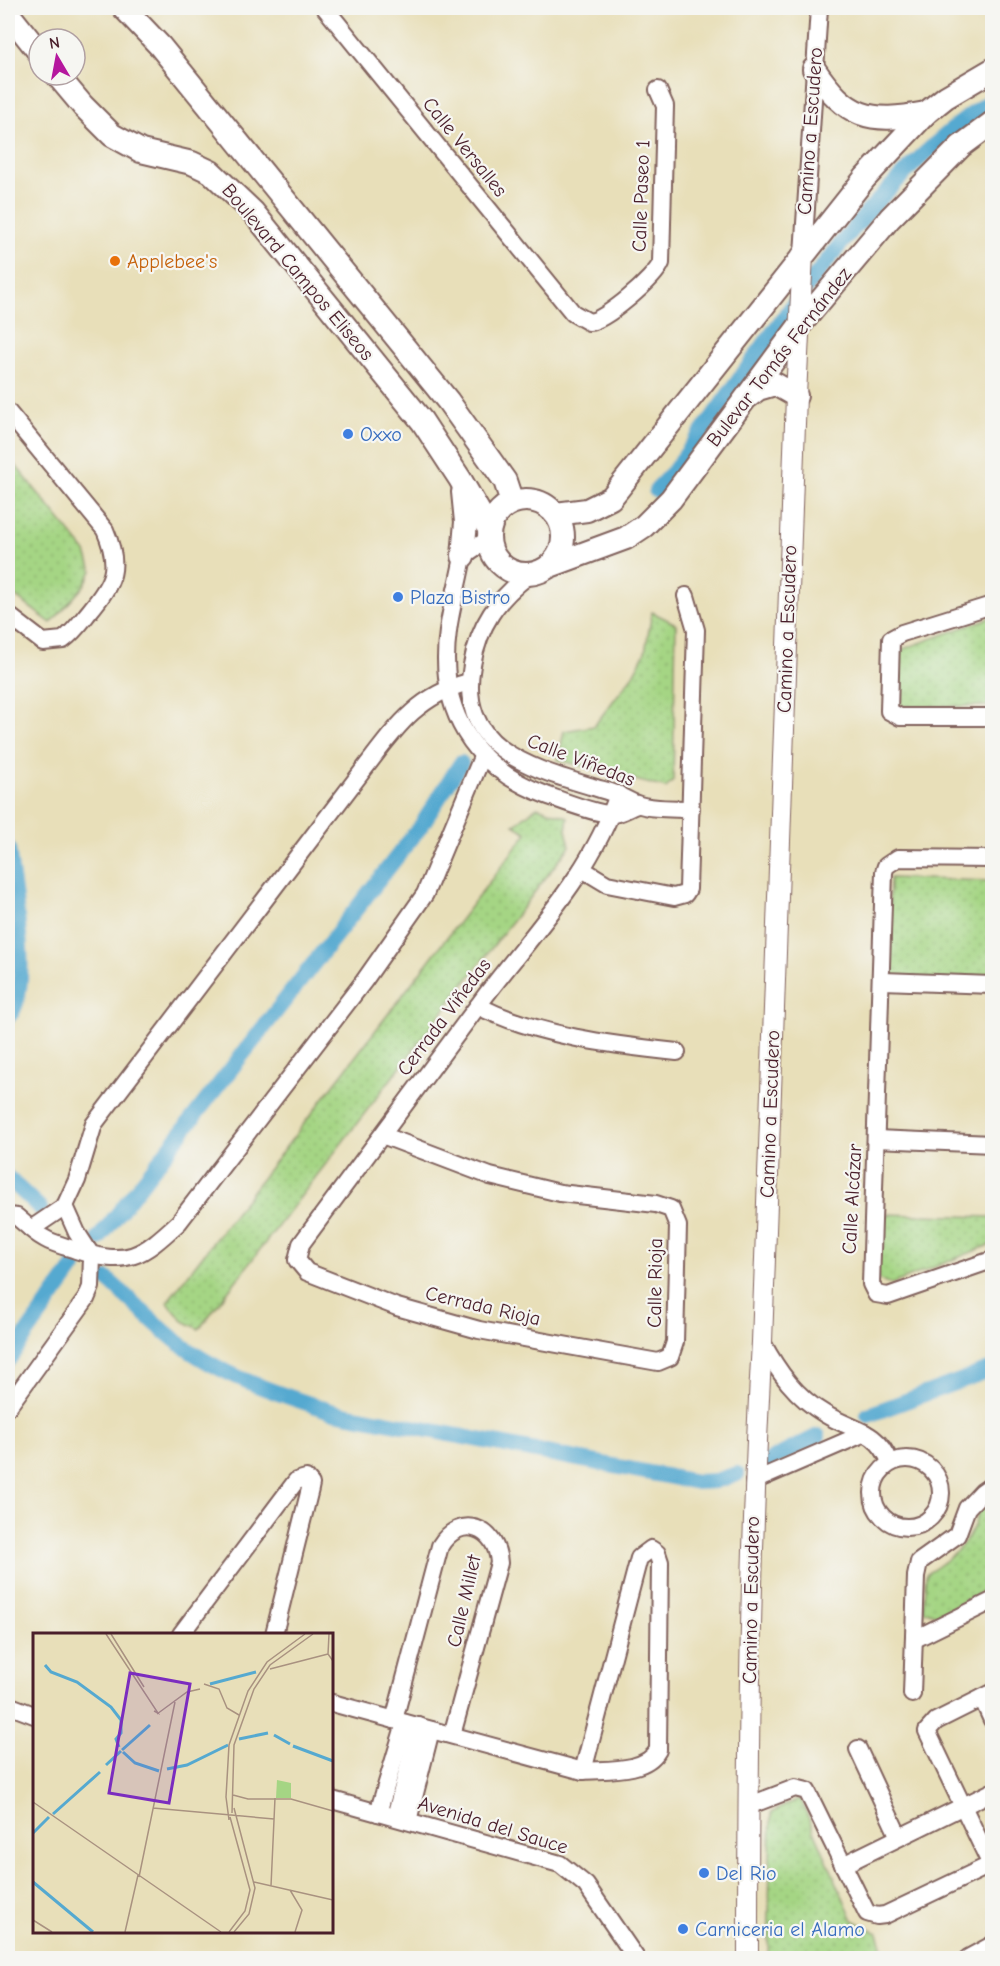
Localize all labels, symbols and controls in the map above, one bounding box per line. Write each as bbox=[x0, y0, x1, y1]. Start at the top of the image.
north arrow bbox=[27, 27, 87, 87]
text: N bbox=[48, 33, 61, 53]
street label: Camino a Escudero bbox=[793, 46, 827, 216]
street label: Calle Versalles bbox=[418, 93, 512, 201]
street label: Calle Paseo 1 bbox=[628, 140, 654, 252]
street label: Boulevard Campos Eliseos bbox=[217, 179, 379, 365]
place label: Applebee's bbox=[127, 250, 217, 273]
marker: Applebee's bbox=[108, 254, 122, 268]
street label: Bulevar Tomás Fernández bbox=[702, 263, 856, 451]
place label: Oxxo bbox=[360, 423, 402, 446]
marker: Oxxo bbox=[341, 427, 355, 441]
street label: Camino a Escudero bbox=[773, 545, 801, 713]
place label: Plaza Bistro bbox=[410, 586, 510, 609]
marker: Plaza Bistro bbox=[391, 590, 405, 604]
street label: Calle Viñedas bbox=[524, 729, 638, 791]
street label: Cerrada Viñedas bbox=[392, 954, 496, 1080]
street label: Camino a Escudero bbox=[756, 1030, 784, 1198]
street label: Calle Alcázar bbox=[838, 1143, 866, 1255]
street label: Calle Rioja bbox=[643, 1238, 667, 1328]
street label: Cerrada Rioja bbox=[423, 1282, 543, 1330]
street label: Camino a Escudero bbox=[738, 1516, 764, 1684]
street label: Calle Millet bbox=[442, 1551, 486, 1649]
inset map bbox=[33, 1633, 333, 1933]
street label: Avenida del Sauce bbox=[415, 1791, 571, 1859]
place label: Del Rio bbox=[716, 1862, 777, 1885]
marker: Del Rio bbox=[697, 1866, 711, 1880]
place label: Carniceria el Alamo bbox=[695, 1918, 865, 1941]
marker: Carniceria el Alamo bbox=[676, 1922, 690, 1936]

